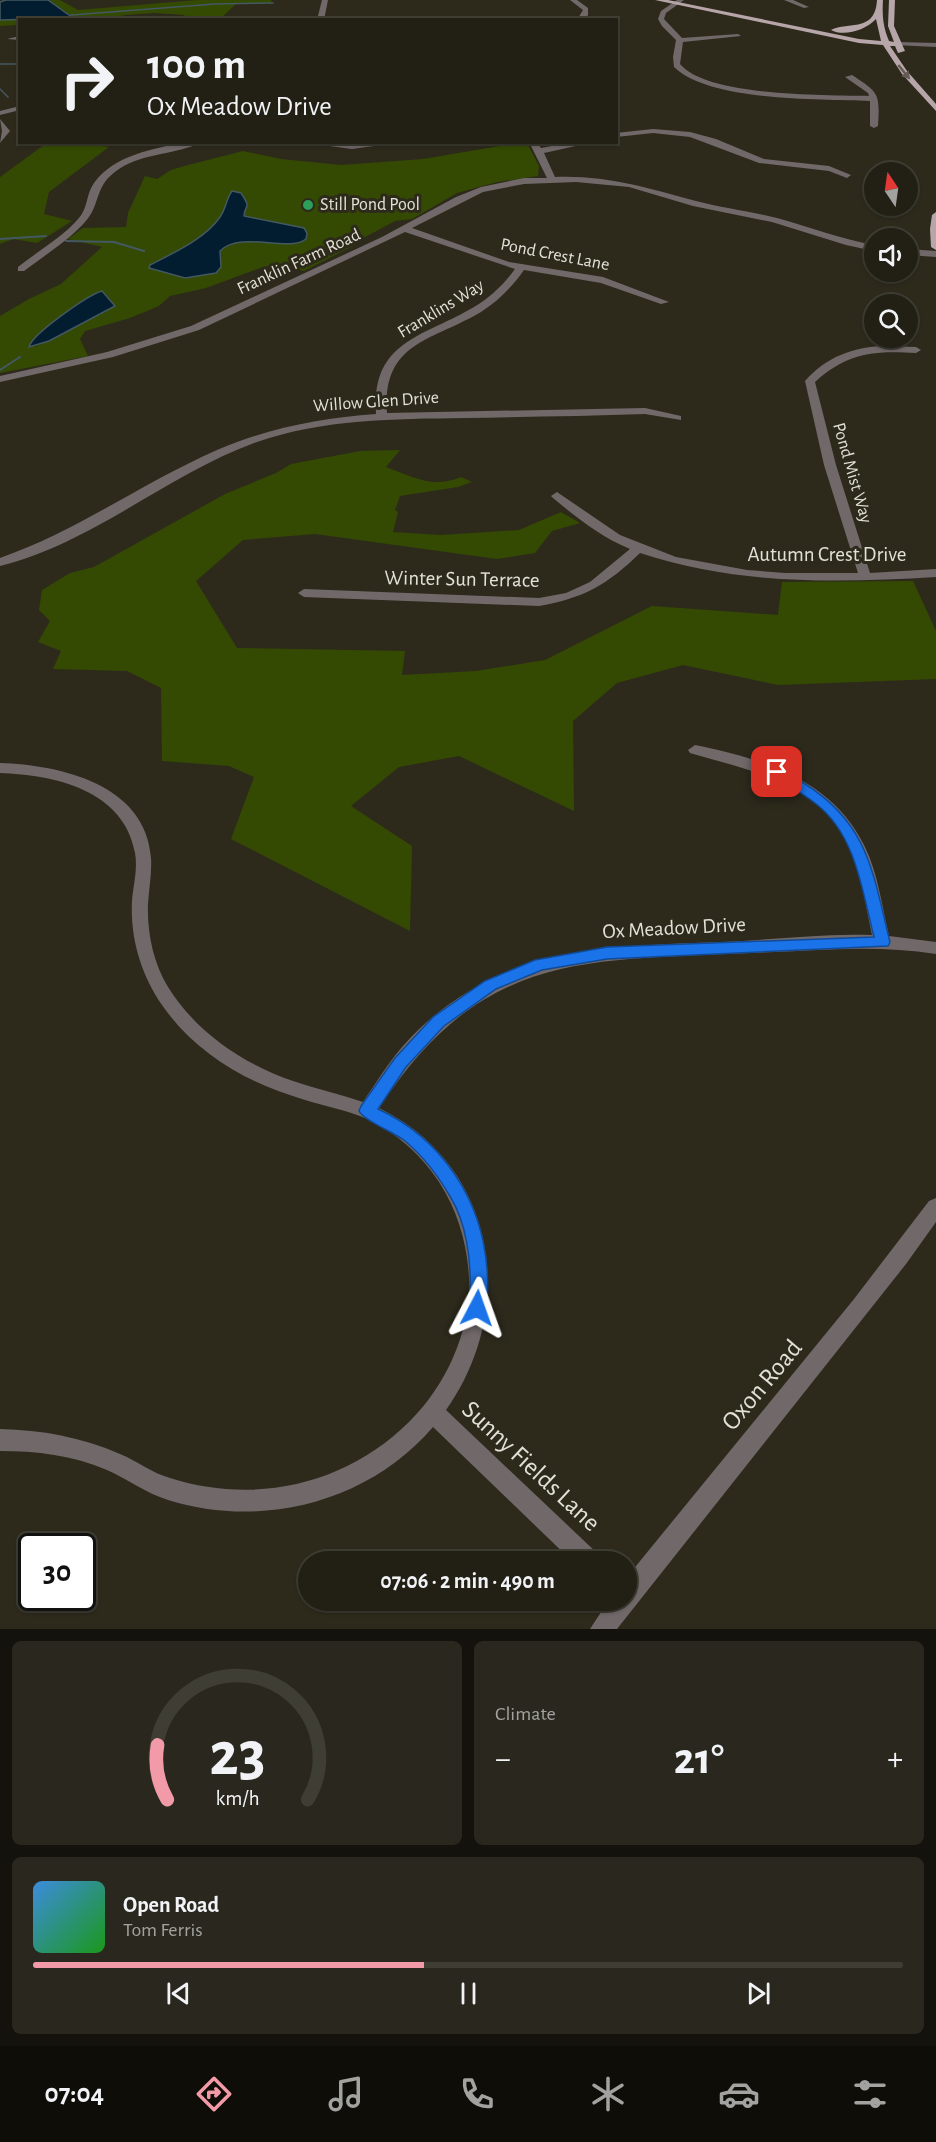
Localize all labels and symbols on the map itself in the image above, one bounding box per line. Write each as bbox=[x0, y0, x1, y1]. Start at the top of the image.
one-way arrow bbox=[897, 64, 910, 79]
north arrow bbox=[864, 162, 918, 216]
place label: Still Pond Pool bbox=[320, 196, 420, 214]
marker: Still Pond Pool bbox=[301, 198, 315, 212]
street label: Franklin Farm Road bbox=[235, 226, 363, 298]
street label: Pond Crest Lane bbox=[499, 236, 611, 274]
street label: Franklins Way bbox=[395, 276, 487, 342]
street label: Willow Glen Drive bbox=[312, 389, 440, 415]
street label: Pond Mist Way bbox=[829, 421, 875, 526]
street label: Autumn Crest Drive bbox=[747, 544, 907, 565]
street label: Winter Sun Terrace bbox=[384, 567, 540, 591]
pin bbox=[751, 746, 802, 797]
street label: Ox Meadow Drive bbox=[602, 914, 746, 942]
position arrow bbox=[445, 1276, 509, 1340]
street label: Oxon Road bbox=[717, 1335, 807, 1435]
street label: Sunny Fields Lane bbox=[457, 1396, 605, 1536]
speed limit sign: 30 bbox=[18, 1533, 96, 1611]

